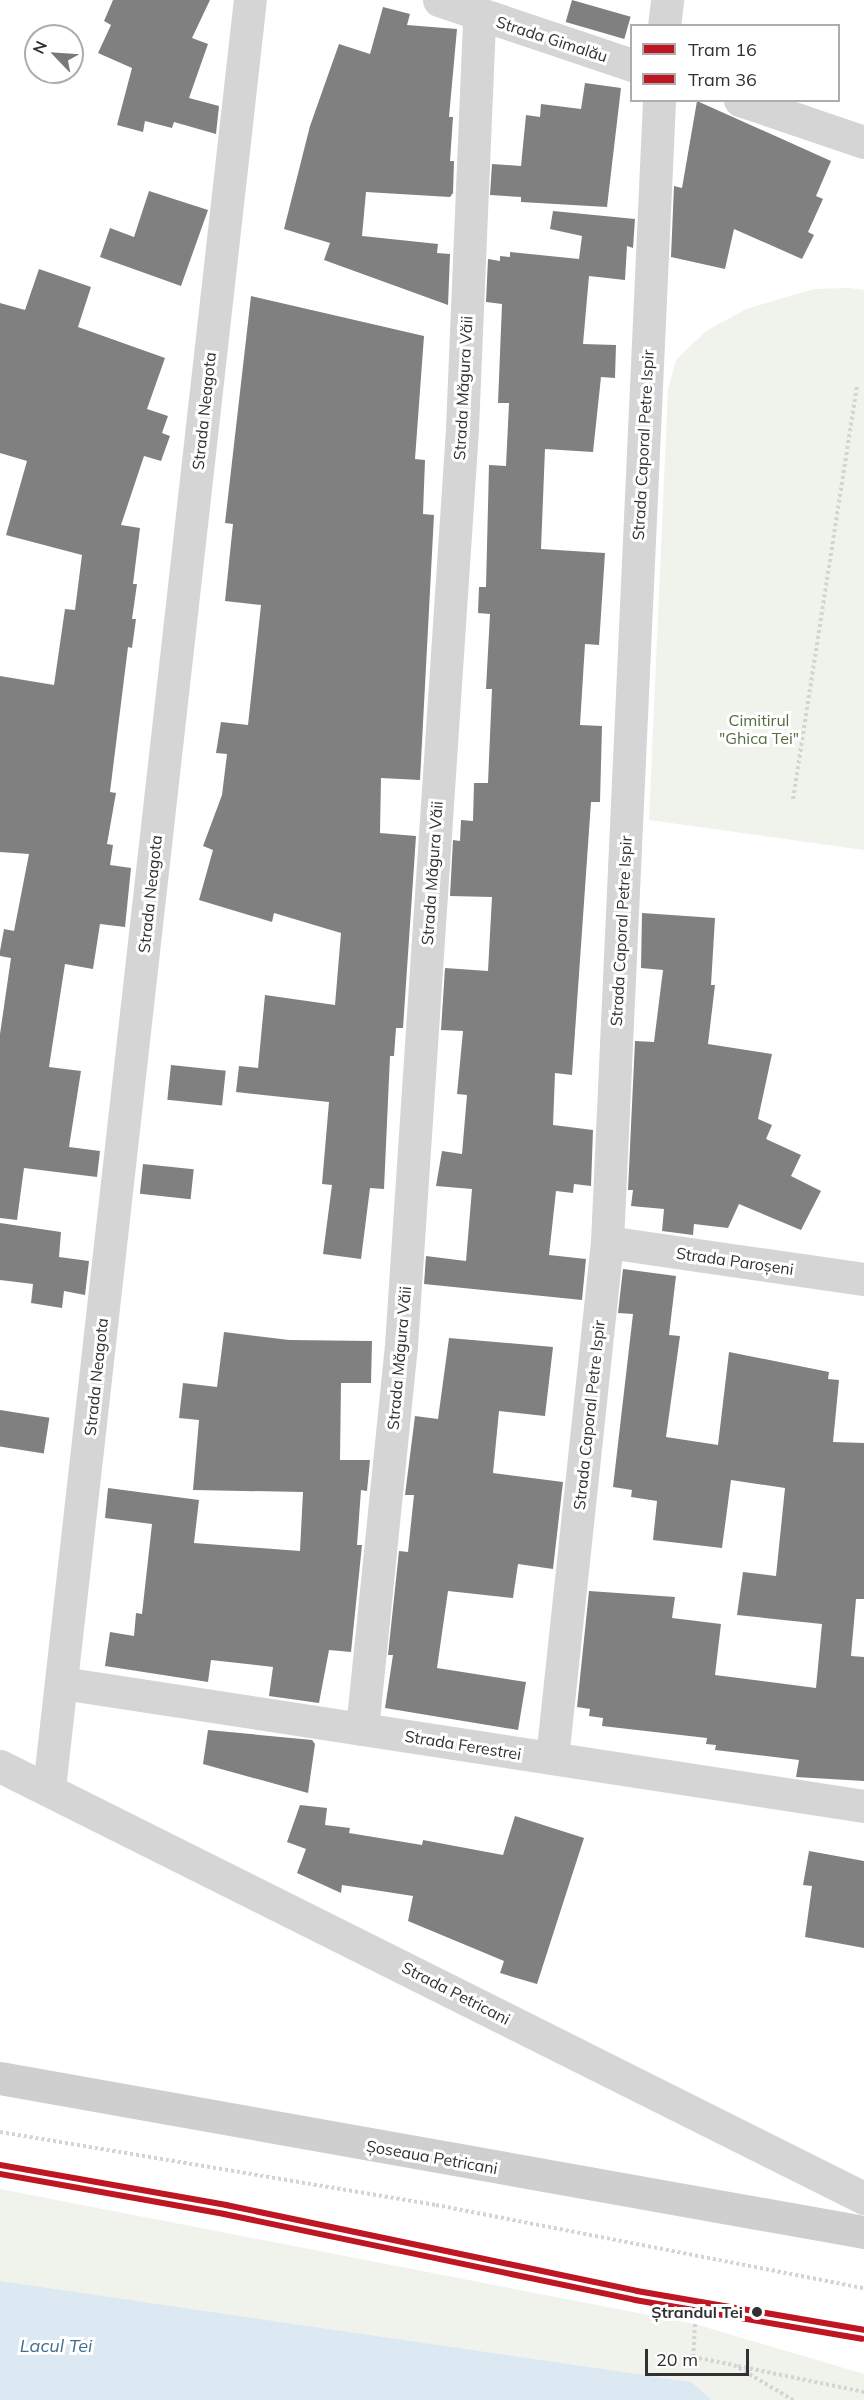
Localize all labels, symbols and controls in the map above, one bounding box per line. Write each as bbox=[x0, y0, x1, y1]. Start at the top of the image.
street label: Strada Gimalău bbox=[494, 12, 610, 66]
north arrow bbox=[24, 24, 84, 84]
legend bbox=[630, 24, 840, 102]
text: N bbox=[28, 38, 51, 57]
text: Tram 16 bbox=[688, 38, 757, 61]
text: Tram 36 bbox=[688, 68, 757, 91]
street label: Strada Măgura Văii bbox=[450, 315, 476, 461]
street label: Strada Caporal Petre Ispir bbox=[628, 349, 658, 541]
street label: Strada Neagota bbox=[188, 351, 220, 471]
park label: Cimitirul "Ghica Tei" bbox=[719, 710, 799, 748]
street label: Strada Măgura Văii bbox=[417, 800, 447, 946]
street label: Strada Neagota bbox=[134, 834, 166, 954]
street label: Strada Caporal Petre Ispir bbox=[606, 835, 636, 1027]
street label: Strada Paroșeni bbox=[675, 1243, 795, 1279]
street label: Strada Măgura Văii bbox=[383, 1285, 415, 1431]
street label: Strada Neagota bbox=[80, 1317, 112, 1437]
street label: Strada Caporal Petre Ispir bbox=[569, 1319, 609, 1511]
street label: Strada Ferestrei bbox=[403, 1726, 523, 1764]
street label: Strada Petricani bbox=[399, 1957, 513, 2029]
street label: Șoseaua Petricani bbox=[365, 2136, 499, 2178]
place label: Ștrandul Tei bbox=[651, 2302, 743, 2322]
marker: Ștrandul Tei bbox=[748, 2303, 766, 2321]
water label: Lacul Tei bbox=[20, 2335, 92, 2357]
scale bar bbox=[648, 2337, 752, 2375]
text: 20 m bbox=[656, 2348, 698, 2371]

